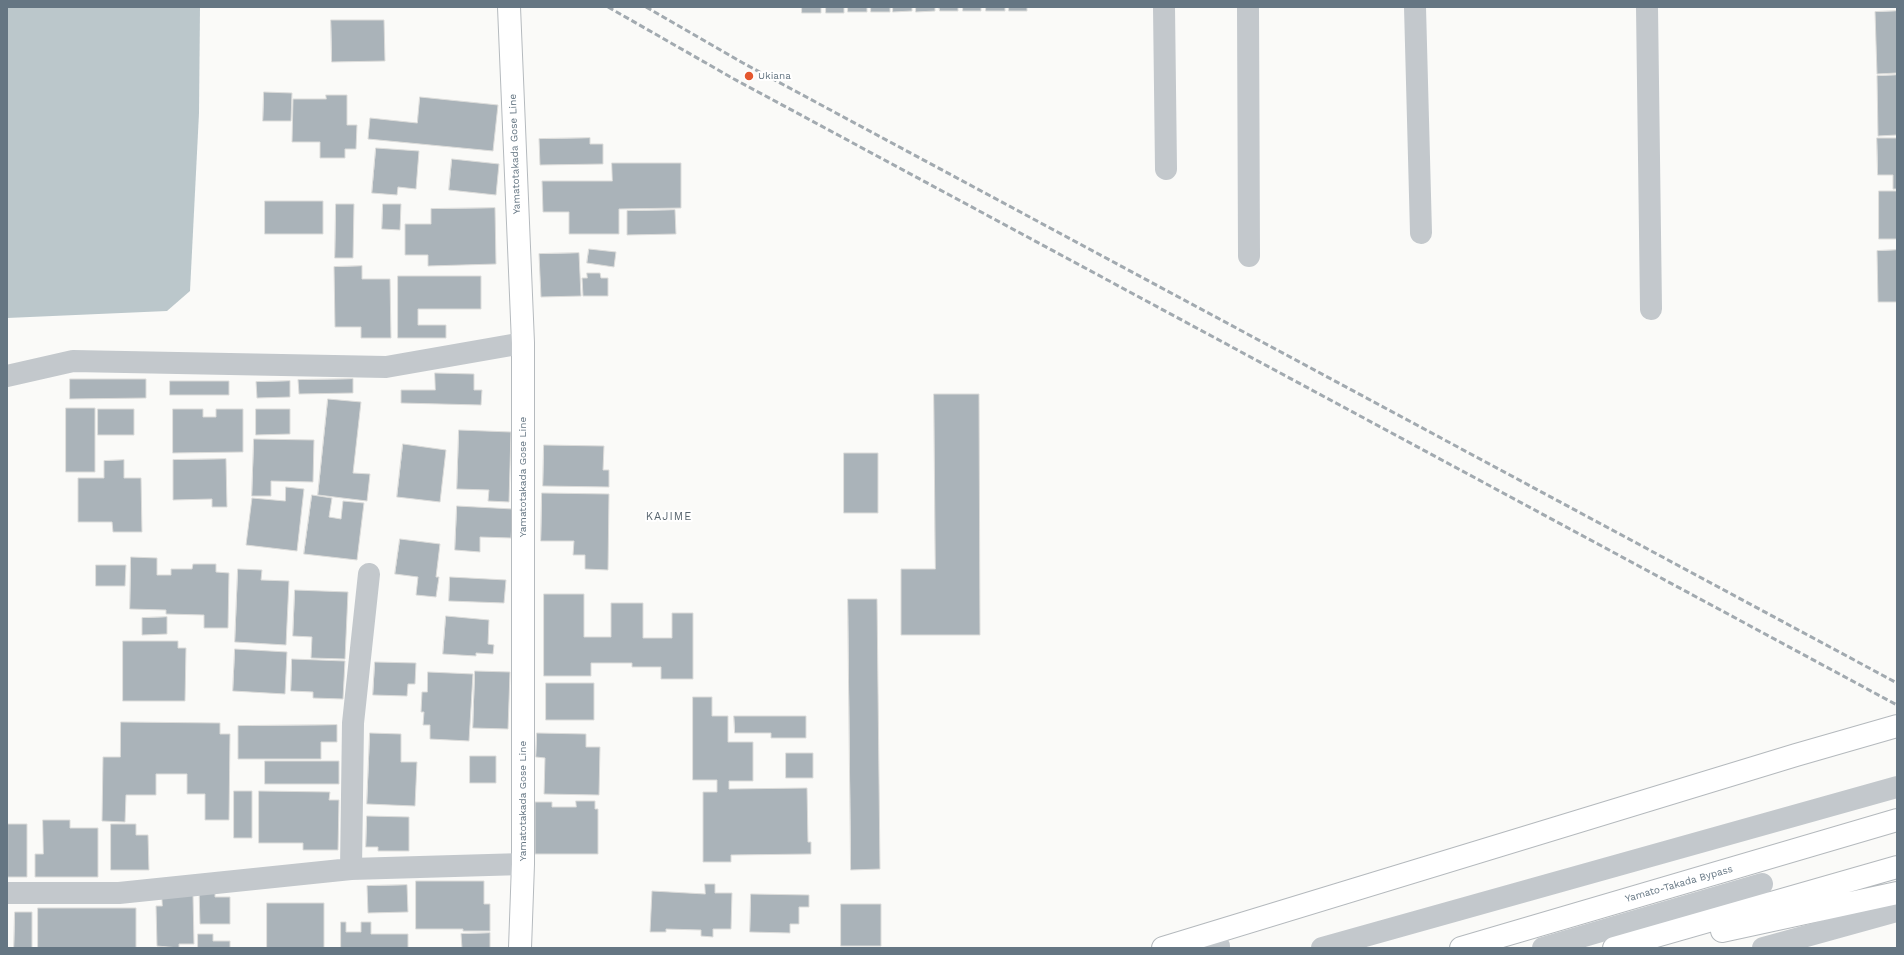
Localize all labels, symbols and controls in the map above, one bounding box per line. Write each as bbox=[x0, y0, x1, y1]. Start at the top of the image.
marker: Ukiana bbox=[743, 70, 755, 82]
place label: Ukiana bbox=[758, 70, 791, 82]
street label: Yamatotakada Gose Line bbox=[507, 94, 523, 214]
street label: Yamatotakada Gose Line bbox=[517, 417, 529, 537]
district label: KAJIME bbox=[646, 510, 692, 524]
street label: Yamatotakada Gose Line bbox=[517, 741, 529, 861]
street label: Yamato-Takada Bypass bbox=[1624, 863, 1734, 905]

